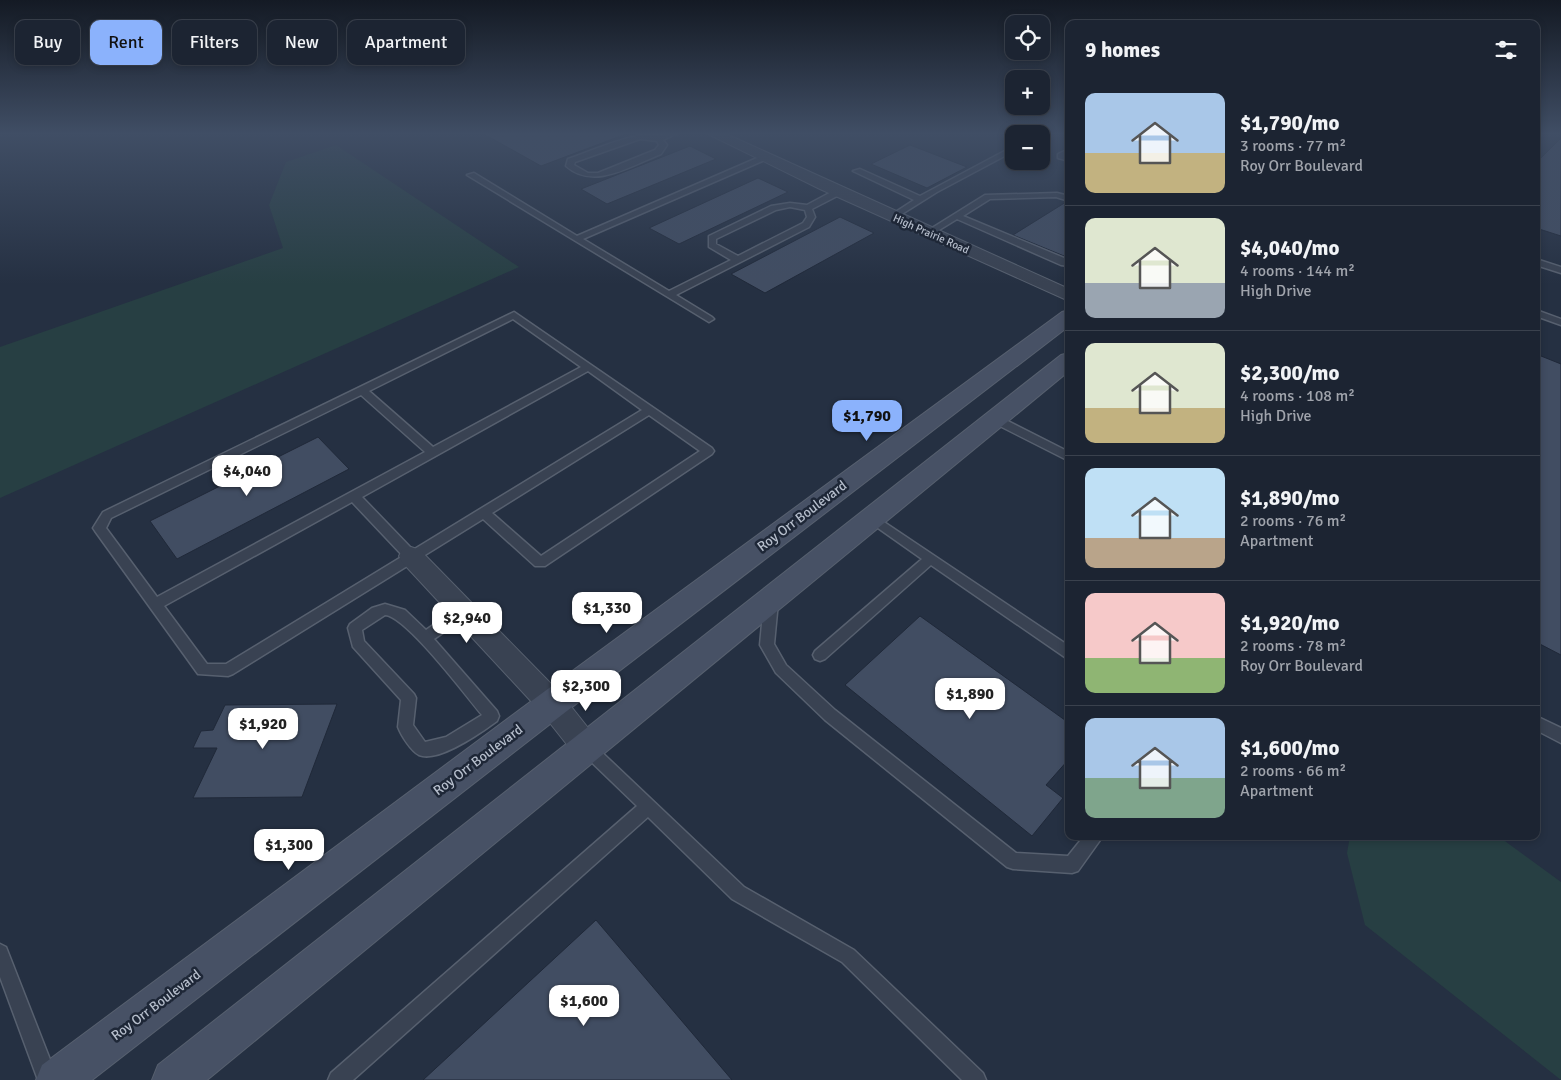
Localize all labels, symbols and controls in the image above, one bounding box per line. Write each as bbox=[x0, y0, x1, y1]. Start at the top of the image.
map controls bbox=[1005, 15, 1050, 170]
button: locate bbox=[1005, 15, 1050, 60]
chip: Buy bbox=[15, 20, 80, 65]
chip: Rent bbox=[90, 20, 162, 65]
chip: Filters bbox=[172, 20, 257, 65]
chip: New bbox=[267, 20, 337, 65]
chip: Apartment bbox=[347, 20, 465, 65]
icon: filters bbox=[1492, 36, 1520, 64]
text: 9 homes bbox=[1085, 37, 1160, 63]
button: + bbox=[1005, 70, 1050, 115]
text: $1,790/mo bbox=[1240, 110, 1339, 136]
icon: home bbox=[1125, 113, 1185, 173]
button: − bbox=[1005, 125, 1050, 170]
text: 3 rooms · 77 m² bbox=[1240, 136, 1346, 156]
text: Roy Orr Boulevard bbox=[1240, 156, 1363, 176]
street label: High Prairie Road bbox=[891, 211, 971, 257]
text: $4,040/mo bbox=[1240, 235, 1339, 261]
icon: home bbox=[1125, 238, 1185, 298]
text: 4 rooms · 144 m² bbox=[1240, 261, 1355, 281]
text: High Drive bbox=[1240, 281, 1312, 301]
text: $2,300/mo bbox=[1240, 360, 1339, 386]
icon: home bbox=[1125, 363, 1185, 423]
text: 4 rooms · 108 m² bbox=[1240, 386, 1355, 406]
pin: $1,790 bbox=[826, 400, 908, 442]
text: $1,790 bbox=[843, 406, 891, 426]
text: High Drive bbox=[1240, 406, 1312, 426]
pin: $4,040 bbox=[206, 454, 288, 497]
text: $4,040 bbox=[223, 461, 271, 481]
street label: Roy Orr Boulevard bbox=[754, 477, 850, 555]
text: $1,890/mo bbox=[1240, 485, 1339, 511]
icon: home bbox=[1125, 488, 1185, 548]
text: 2 rooms · 76 m² bbox=[1240, 511, 1346, 531]
text: Apartment bbox=[1240, 531, 1313, 551]
pin: $1,330 bbox=[566, 592, 648, 634]
text: $1,330 bbox=[583, 598, 631, 618]
pin: $2,940 bbox=[426, 602, 508, 644]
text: $2,940 bbox=[443, 608, 491, 628]
text: $1,920/mo bbox=[1240, 610, 1339, 636]
icon: home bbox=[1125, 613, 1185, 673]
text: 2 rooms · 78 m² bbox=[1240, 636, 1346, 656]
text: Roy Orr Boulevard bbox=[1240, 656, 1363, 676]
pin: $2,300 bbox=[545, 670, 627, 712]
text: $2,300 bbox=[562, 676, 610, 696]
pin: $1,890 bbox=[929, 678, 1011, 720]
text: $1,890 bbox=[946, 684, 994, 704]
pin: $1,920 bbox=[222, 708, 304, 750]
text: $1,920 bbox=[239, 714, 287, 734]
street label: Roy Orr Boulevard bbox=[430, 721, 526, 799]
text: $1,600/mo bbox=[1240, 735, 1339, 761]
icon: home bbox=[1125, 738, 1185, 798]
text: 2 rooms · 66 m² bbox=[1240, 761, 1346, 781]
text: Apartment bbox=[1240, 781, 1313, 801]
pin: $1,300 bbox=[248, 828, 330, 871]
text: $1,300 bbox=[265, 835, 313, 855]
street label: Roy Orr Boulevard bbox=[108, 966, 204, 1044]
pin: $1,600 bbox=[543, 984, 625, 1027]
text: $1,600 bbox=[560, 991, 608, 1011]

